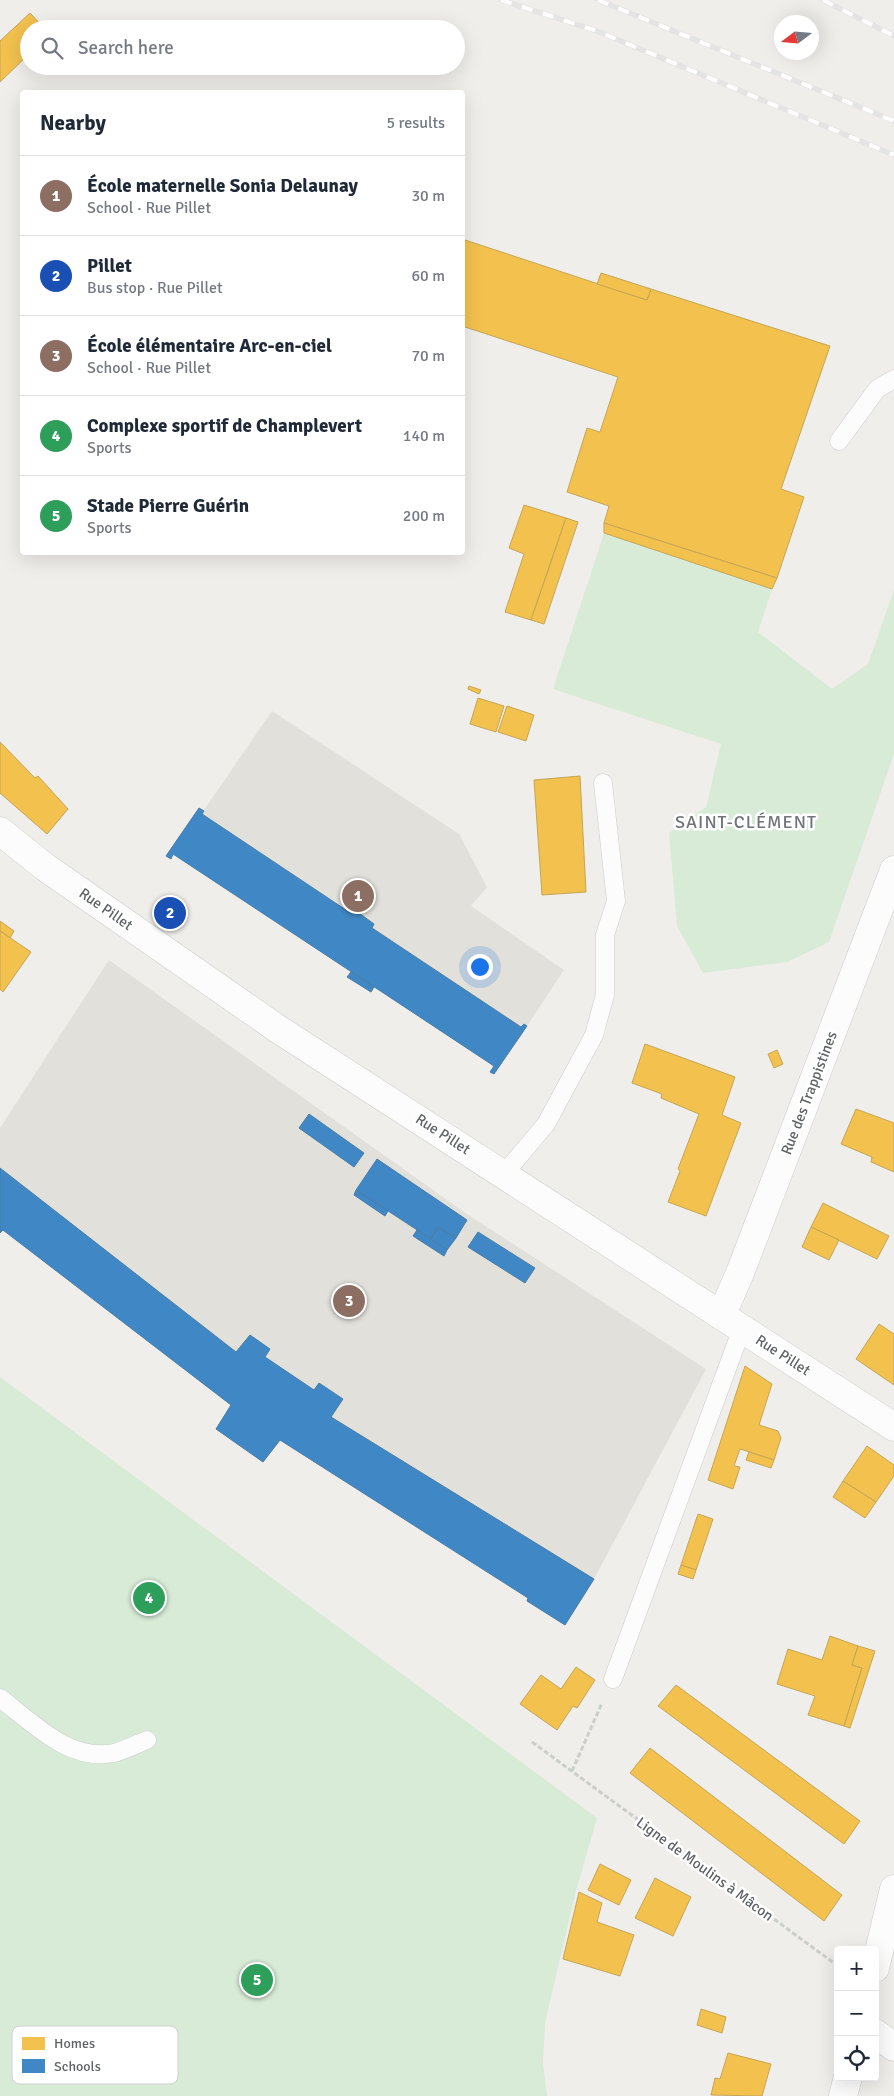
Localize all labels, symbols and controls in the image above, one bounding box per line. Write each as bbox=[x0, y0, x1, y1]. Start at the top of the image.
north arrow bbox=[774, 15, 819, 60]
search box bbox=[20, 20, 465, 75]
icon: search bbox=[38, 34, 66, 62]
text: Search here bbox=[78, 36, 174, 60]
text: Nearby bbox=[40, 110, 106, 136]
text: 5 results bbox=[386, 113, 445, 133]
text: École maternelle Sonia Delaunay bbox=[87, 174, 358, 198]
text: 1 bbox=[52, 186, 60, 206]
text: 30 m bbox=[411, 186, 445, 206]
text: School · Rue Pillet bbox=[87, 198, 211, 218]
text: Pillet bbox=[87, 254, 132, 278]
text: 2 bbox=[52, 266, 60, 286]
text: 60 m bbox=[411, 266, 445, 286]
text: Bus stop · Rue Pillet bbox=[87, 278, 223, 298]
text: École élémentaire Arc-en-ciel bbox=[87, 334, 332, 358]
text: 3 bbox=[52, 346, 60, 366]
text: 70 m bbox=[411, 346, 445, 366]
text: School · Rue Pillet bbox=[87, 358, 211, 378]
text: Complexe sportif de Champlevert bbox=[87, 414, 362, 438]
text: 4 bbox=[52, 426, 60, 446]
text: 140 m bbox=[403, 426, 445, 446]
text: Sports bbox=[87, 438, 132, 458]
text: Stade Pierre Guérin bbox=[87, 494, 249, 518]
text: 5 bbox=[52, 506, 60, 526]
text: 200 m bbox=[403, 506, 445, 526]
text: Sports bbox=[87, 518, 132, 538]
district label: SAINT-CLÉMENT bbox=[675, 811, 817, 833]
pin: 1 bbox=[342, 877, 374, 915]
street label: Rue Pillet bbox=[76, 884, 136, 934]
pin: 2 bbox=[154, 894, 186, 932]
your location bbox=[467, 954, 493, 980]
street label: Rue des Trappistines bbox=[777, 1028, 841, 1157]
street label: Rue Pillet bbox=[412, 1110, 474, 1158]
pin: 3 bbox=[333, 1282, 365, 1320]
street label: Rue Pillet bbox=[752, 1331, 814, 1379]
pin: 4 bbox=[133, 1579, 165, 1617]
street label: Ligne de Moulins à Mâcon bbox=[633, 1813, 777, 1925]
map controls bbox=[834, 1946, 879, 2081]
button: + bbox=[834, 1946, 879, 1991]
pin: 5 bbox=[241, 1961, 273, 1999]
button: − bbox=[834, 1991, 879, 2036]
legend bbox=[12, 2026, 178, 2084]
text: Homes bbox=[54, 2035, 95, 2052]
button: locate bbox=[834, 2036, 879, 2081]
text: Schools bbox=[54, 2058, 101, 2075]

